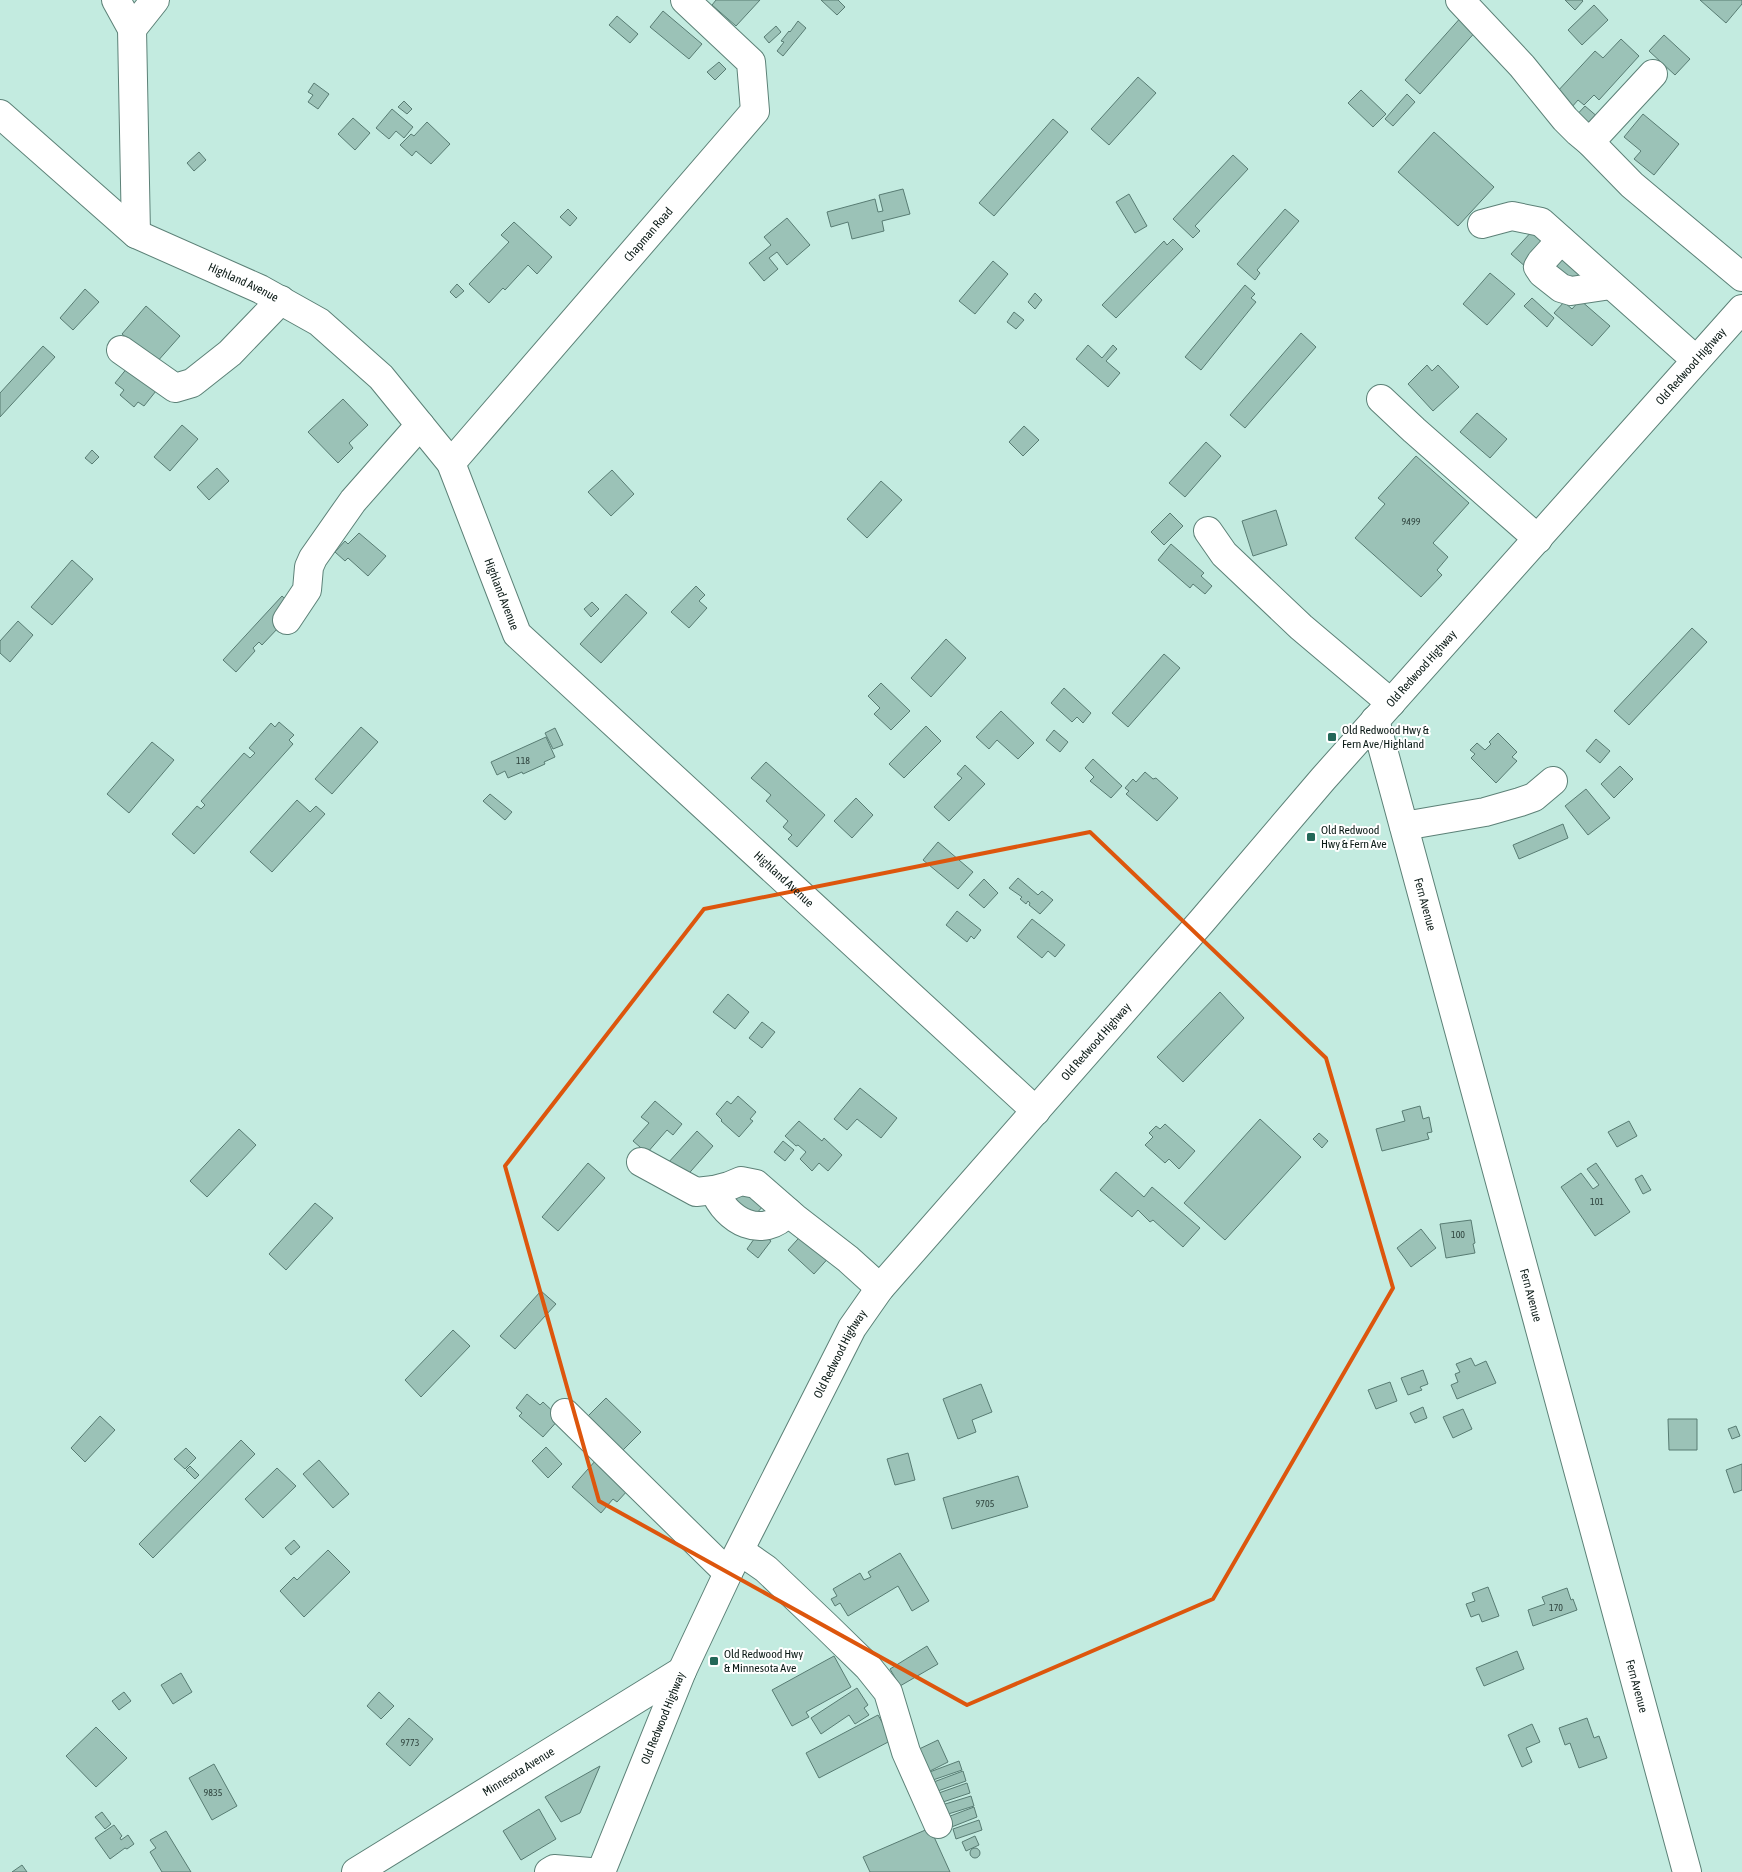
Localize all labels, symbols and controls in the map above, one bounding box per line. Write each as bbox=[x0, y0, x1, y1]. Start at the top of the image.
street label: Chapman Road bbox=[621, 204, 676, 264]
street label: Highland Avenue bbox=[206, 260, 281, 305]
street label: Old Redwood Highway bbox=[1653, 325, 1729, 408]
house number: 9499 bbox=[1402, 516, 1421, 527]
street label: Highland Avenue bbox=[481, 556, 522, 632]
street label: Old Redwood Highway bbox=[1383, 627, 1459, 710]
place label: Old Redwood Hwy & Fern Ave/Highland bbox=[1342, 723, 1430, 751]
marker: Old Redwood Hwy & Fern Ave/Highland bbox=[1326, 731, 1338, 743]
house number: 118 bbox=[516, 755, 530, 766]
place label: Old Redwood Hwy & Fern Ave bbox=[1321, 823, 1387, 851]
marker: Old Redwood Hwy & Fern Ave bbox=[1305, 831, 1317, 843]
street label: Highland Avenue bbox=[751, 848, 816, 910]
street label: Fern Avenue bbox=[1411, 876, 1439, 932]
street label: Old Redwood Highway bbox=[1058, 1000, 1134, 1083]
house number: 101 bbox=[1590, 1196, 1604, 1207]
house number: 100 bbox=[1451, 1229, 1465, 1240]
street label: Fern Avenue bbox=[1517, 1267, 1545, 1323]
street label: Old Redwood Highway bbox=[811, 1307, 870, 1401]
house number: 9705 bbox=[976, 1498, 995, 1509]
house number: 170 bbox=[1549, 1602, 1563, 1613]
place label: Old Redwood Hwy & Minnesota Ave bbox=[724, 1647, 803, 1675]
marker: Old Redwood Hwy & Minnesota Ave bbox=[708, 1655, 720, 1667]
street label: Fern Avenue bbox=[1623, 1658, 1651, 1714]
street label: Old Redwood Highway bbox=[638, 1670, 688, 1766]
house number: 9773 bbox=[401, 1737, 420, 1748]
street label: Minnesota Avenue bbox=[480, 1744, 557, 1799]
house number: 9835 bbox=[204, 1787, 223, 1798]

